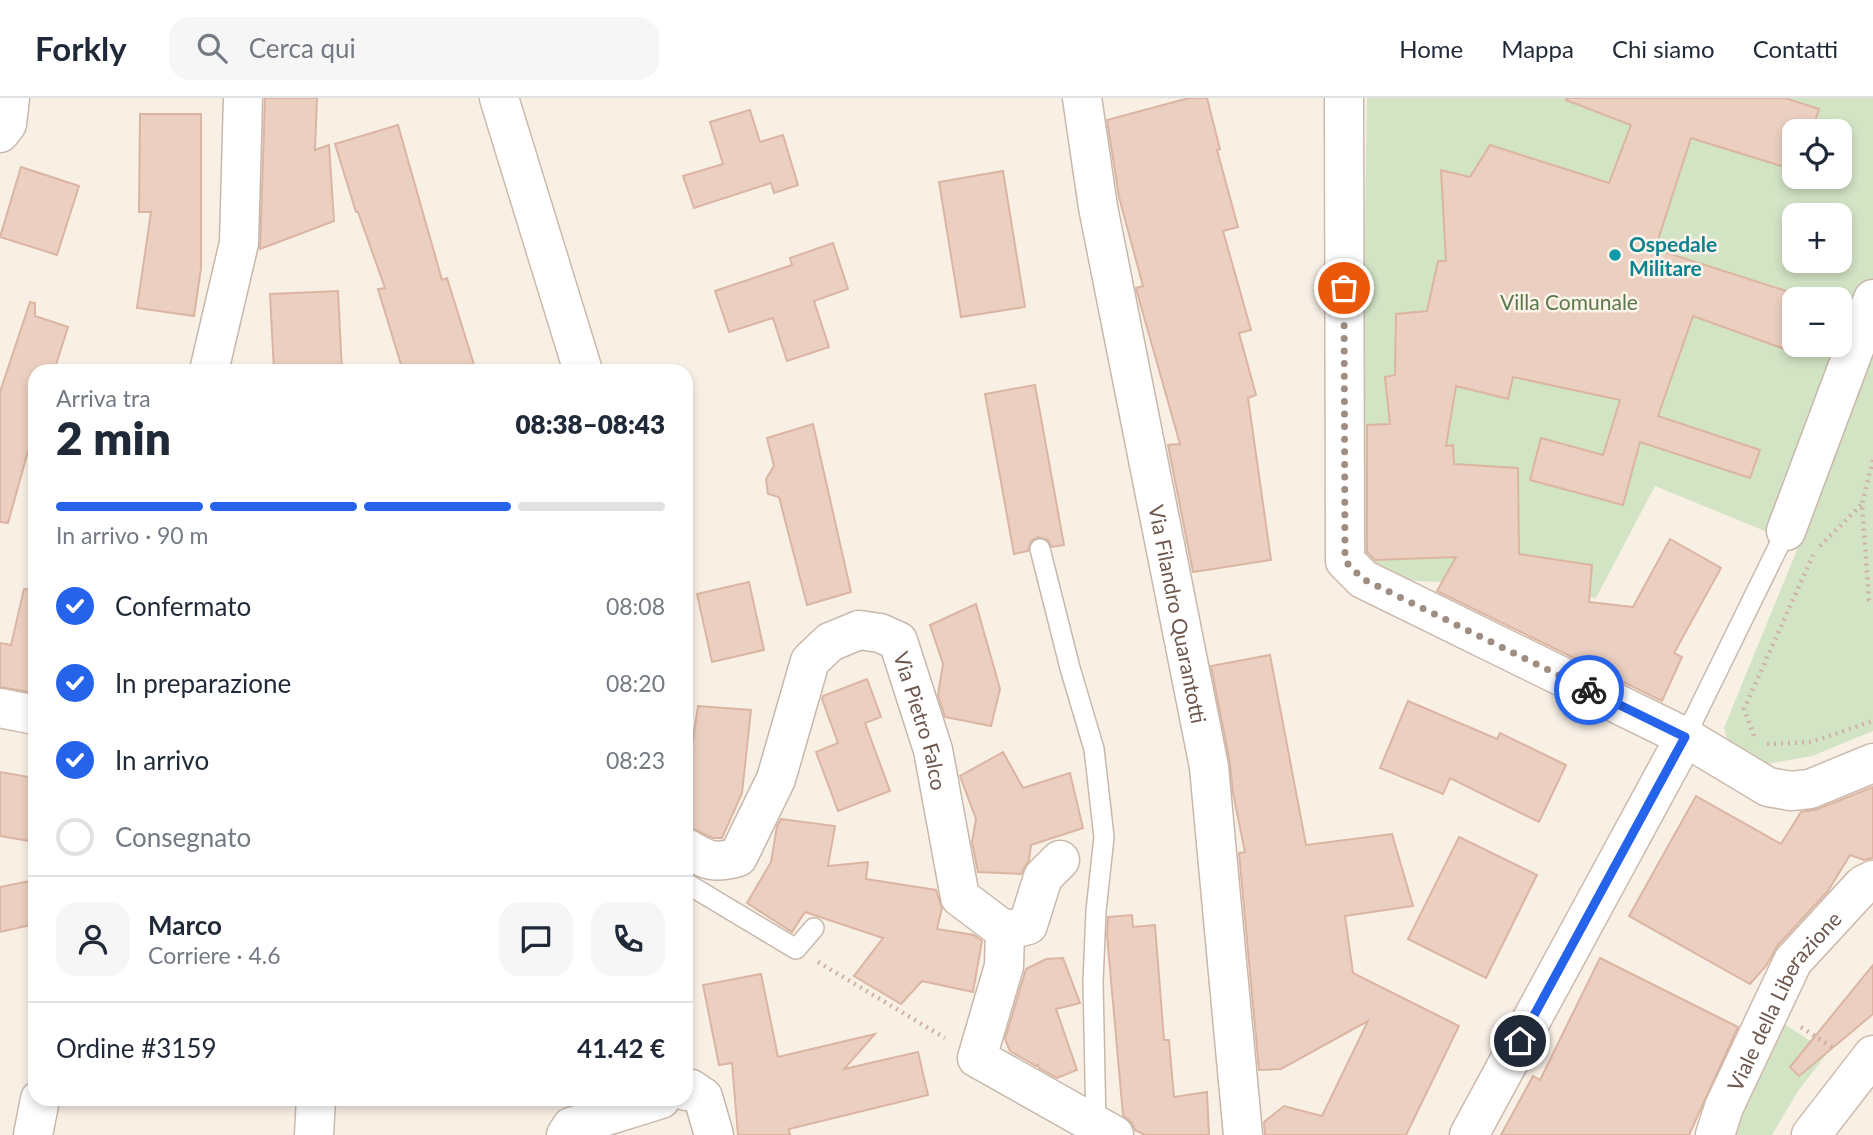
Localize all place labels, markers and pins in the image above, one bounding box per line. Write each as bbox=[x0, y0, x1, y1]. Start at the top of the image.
place label: Ospedale Militare bbox=[1629, 231, 1717, 280]
marker: Ospedale Militare bbox=[1607, 247, 1623, 263]
pin bbox=[1314, 258, 1374, 318]
pin bbox=[1490, 1011, 1550, 1071]

